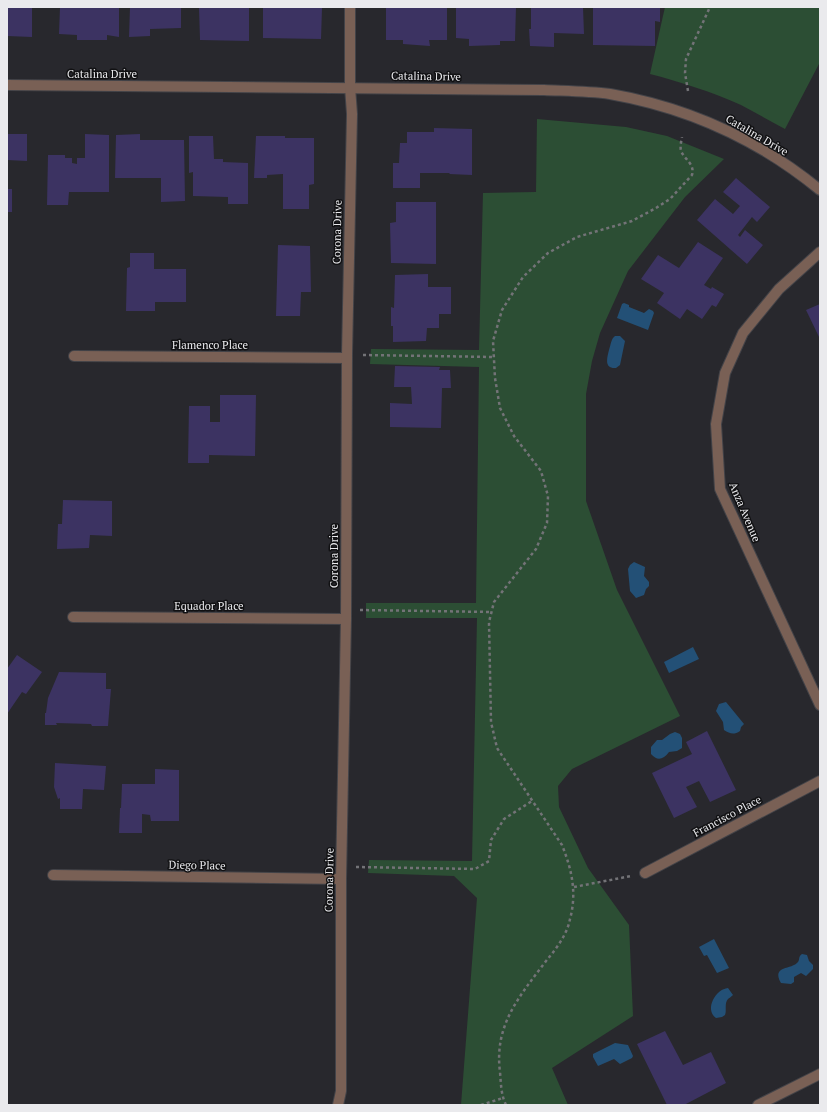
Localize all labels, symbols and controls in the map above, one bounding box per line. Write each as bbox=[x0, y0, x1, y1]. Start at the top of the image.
street label: Catalina Drive bbox=[67, 67, 137, 81]
street label: Catalina Drive bbox=[391, 68, 462, 84]
street label: Catalina Drive bbox=[723, 111, 791, 159]
street label: Corona Drive bbox=[329, 199, 345, 264]
street label: Flamenco Place bbox=[172, 338, 248, 352]
street label: Anza Avenue bbox=[726, 480, 764, 544]
street label: Corona Drive bbox=[327, 523, 341, 588]
street label: Equador Place bbox=[174, 599, 244, 613]
street label: Francisco Place bbox=[691, 792, 764, 840]
street label: Corona Drive bbox=[321, 847, 337, 912]
street label: Diego Place bbox=[168, 858, 226, 873]

